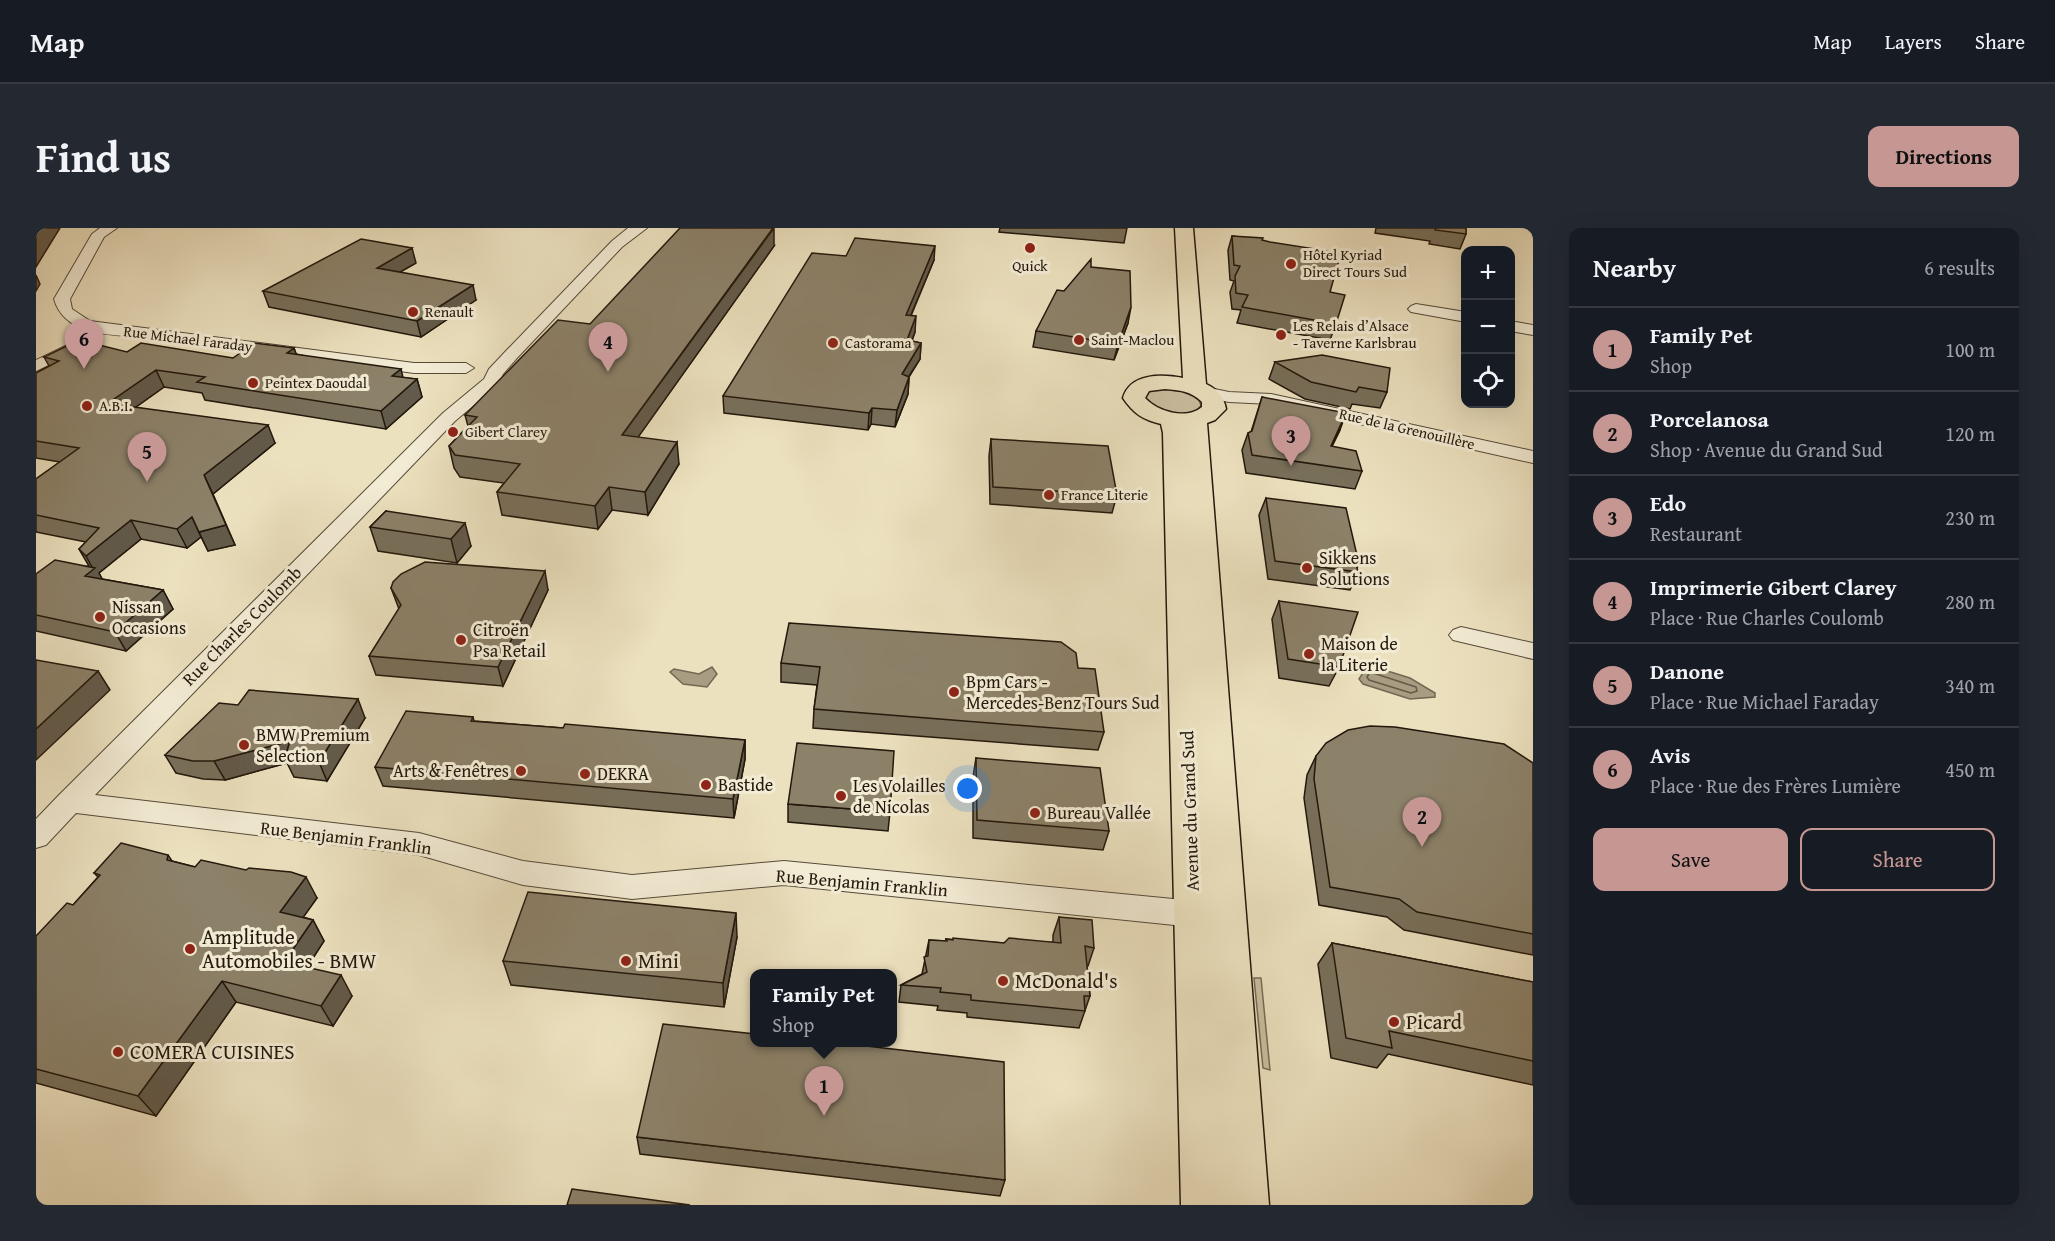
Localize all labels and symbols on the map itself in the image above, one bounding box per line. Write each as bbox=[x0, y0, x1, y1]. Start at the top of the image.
marker: Quick bbox=[1023, 241, 1037, 255]
place label: Hôtel Kyriad Direct Tours Sud bbox=[1303, 244, 1407, 282]
place label: Quick bbox=[1012, 255, 1048, 276]
marker: Hôtel Kyriad Direct Tours Sud bbox=[1284, 257, 1298, 271]
place label: Renault bbox=[425, 301, 475, 322]
marker: Renault bbox=[406, 305, 420, 319]
place label: Les Relais d’Alsace - Taverne Karlsbrau bbox=[1293, 315, 1417, 353]
pin: 6 bbox=[64, 320, 104, 369]
street label: Rue Michael Faraday bbox=[122, 320, 254, 357]
pin: 4 bbox=[588, 322, 628, 372]
marker: Les Relais d’Alsace - Taverne Karlsbrau bbox=[1274, 328, 1288, 342]
place label: Saint-Maclou bbox=[1091, 329, 1175, 350]
place label: Castorama bbox=[845, 332, 912, 353]
marker: Saint-Maclou bbox=[1072, 333, 1086, 347]
marker: Castorama bbox=[826, 336, 840, 350]
place label: Peintex Daoudal bbox=[265, 372, 367, 393]
marker: Peintex Daoudal bbox=[246, 376, 260, 390]
place label: A.B.I. bbox=[99, 395, 132, 416]
marker: A.B.I. bbox=[80, 399, 94, 413]
street label: Rue de la Grenouillère bbox=[1337, 403, 1477, 454]
pin: 3 bbox=[1272, 416, 1310, 466]
place label: Gibert Clarey bbox=[465, 421, 548, 442]
marker: Gibert Clarey bbox=[446, 425, 460, 439]
pin: 5 bbox=[128, 432, 166, 482]
place label: France Literie bbox=[1061, 484, 1148, 505]
marker: France Literie bbox=[1042, 488, 1056, 502]
place label: Sikkens Solutions bbox=[1319, 544, 1390, 592]
street label: Rue Charles Coulomb bbox=[176, 560, 308, 692]
marker: Sikkens Solutions bbox=[1300, 561, 1314, 575]
place label: Nissan Occasions bbox=[112, 593, 186, 641]
marker: Nissan Occasions bbox=[93, 610, 107, 624]
place label: Citroën Psa Retail bbox=[473, 616, 546, 664]
place label: Maison de la Literie bbox=[1321, 630, 1398, 678]
marker: Citroën Psa Retail bbox=[454, 633, 468, 647]
marker: Maison de la Literie bbox=[1302, 647, 1316, 661]
place label: Bpm Cars - Mercedes-Benz Tours Sud bbox=[966, 668, 1160, 716]
marker: Bpm Cars - Mercedes-Benz Tours Sud bbox=[947, 685, 961, 699]
place label: BMW Premium Selection bbox=[256, 721, 370, 769]
street label: Avenue du Grand Sud bbox=[1173, 730, 1206, 892]
marker: BMW Premium Selection bbox=[237, 738, 251, 752]
place label: Arts & Fenêtres bbox=[393, 757, 509, 784]
place label: DEKRA bbox=[597, 760, 649, 787]
marker: Arts & Fenêtres bbox=[514, 764, 528, 778]
marker: DEKRA bbox=[578, 767, 592, 781]
place label: Bastide bbox=[718, 771, 773, 798]
place label: Les Volailles de Nicolas bbox=[853, 772, 946, 820]
your location bbox=[953, 774, 982, 803]
marker: Bastide bbox=[699, 778, 713, 792]
marker: Les Volailles de Nicolas bbox=[834, 789, 848, 803]
pin: 2 bbox=[1402, 798, 1442, 847]
place label: Bureau Vallée bbox=[1047, 799, 1151, 826]
marker: Bureau Vallée bbox=[1028, 806, 1042, 820]
street label: Rue Benjamin Franklin bbox=[259, 814, 433, 861]
street label: Rue Benjamin Franklin bbox=[775, 862, 949, 903]
place label: Amplitude Automobiles - BMW bbox=[202, 921, 377, 976]
marker: Amplitude Automobiles - BMW bbox=[183, 942, 197, 956]
place label: Mini bbox=[638, 945, 679, 976]
marker: Mini bbox=[619, 954, 633, 968]
place label: McDonald's bbox=[1015, 965, 1118, 996]
marker: McDonald's bbox=[996, 974, 1010, 988]
place label: Picard bbox=[1406, 1006, 1463, 1037]
marker: Picard bbox=[1387, 1015, 1401, 1029]
place label: COMERA CUISINES bbox=[130, 1036, 294, 1067]
marker: COMERA CUISINES bbox=[111, 1045, 125, 1059]
pin: 1 bbox=[804, 1066, 844, 1116]

